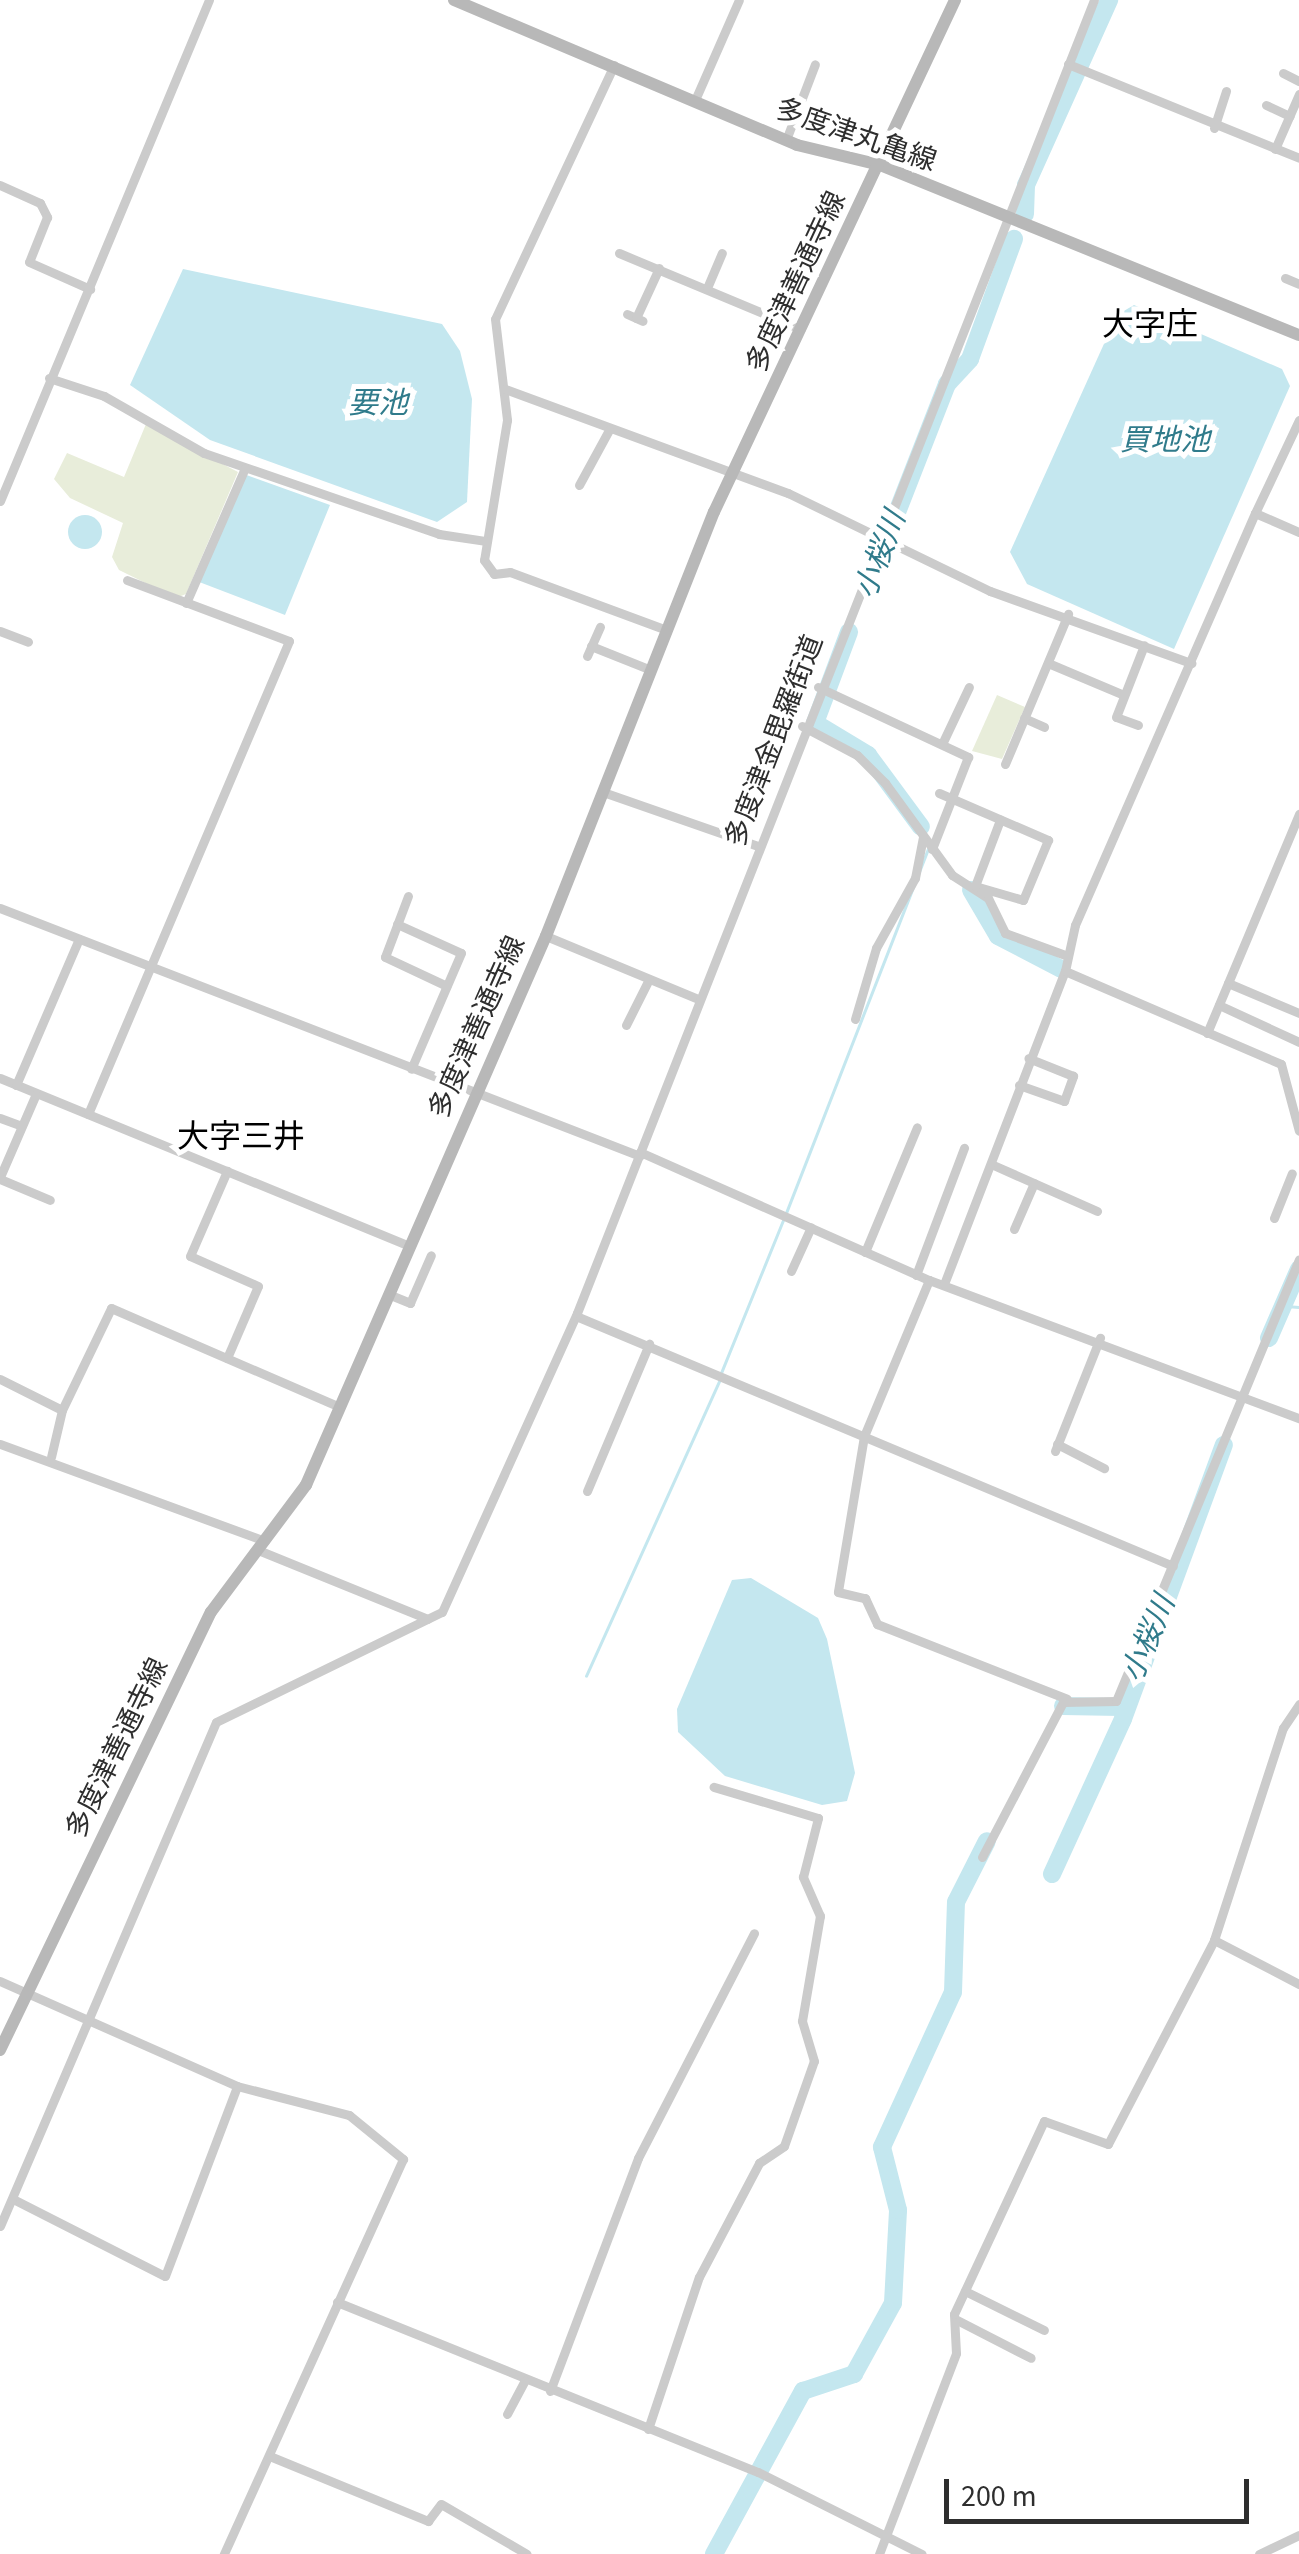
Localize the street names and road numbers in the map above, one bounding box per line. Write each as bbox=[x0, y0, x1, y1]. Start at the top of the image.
street label: 多度津丸亀線 bbox=[771, 92, 941, 178]
street label: 多度津善通寺線 bbox=[739, 186, 853, 378]
street label: 多度津金毘羅街道 bbox=[718, 630, 830, 852]
street label: 多度津善通寺線 bbox=[422, 931, 532, 1123]
street label: 多度津善通寺線 bbox=[59, 1653, 175, 1843]

